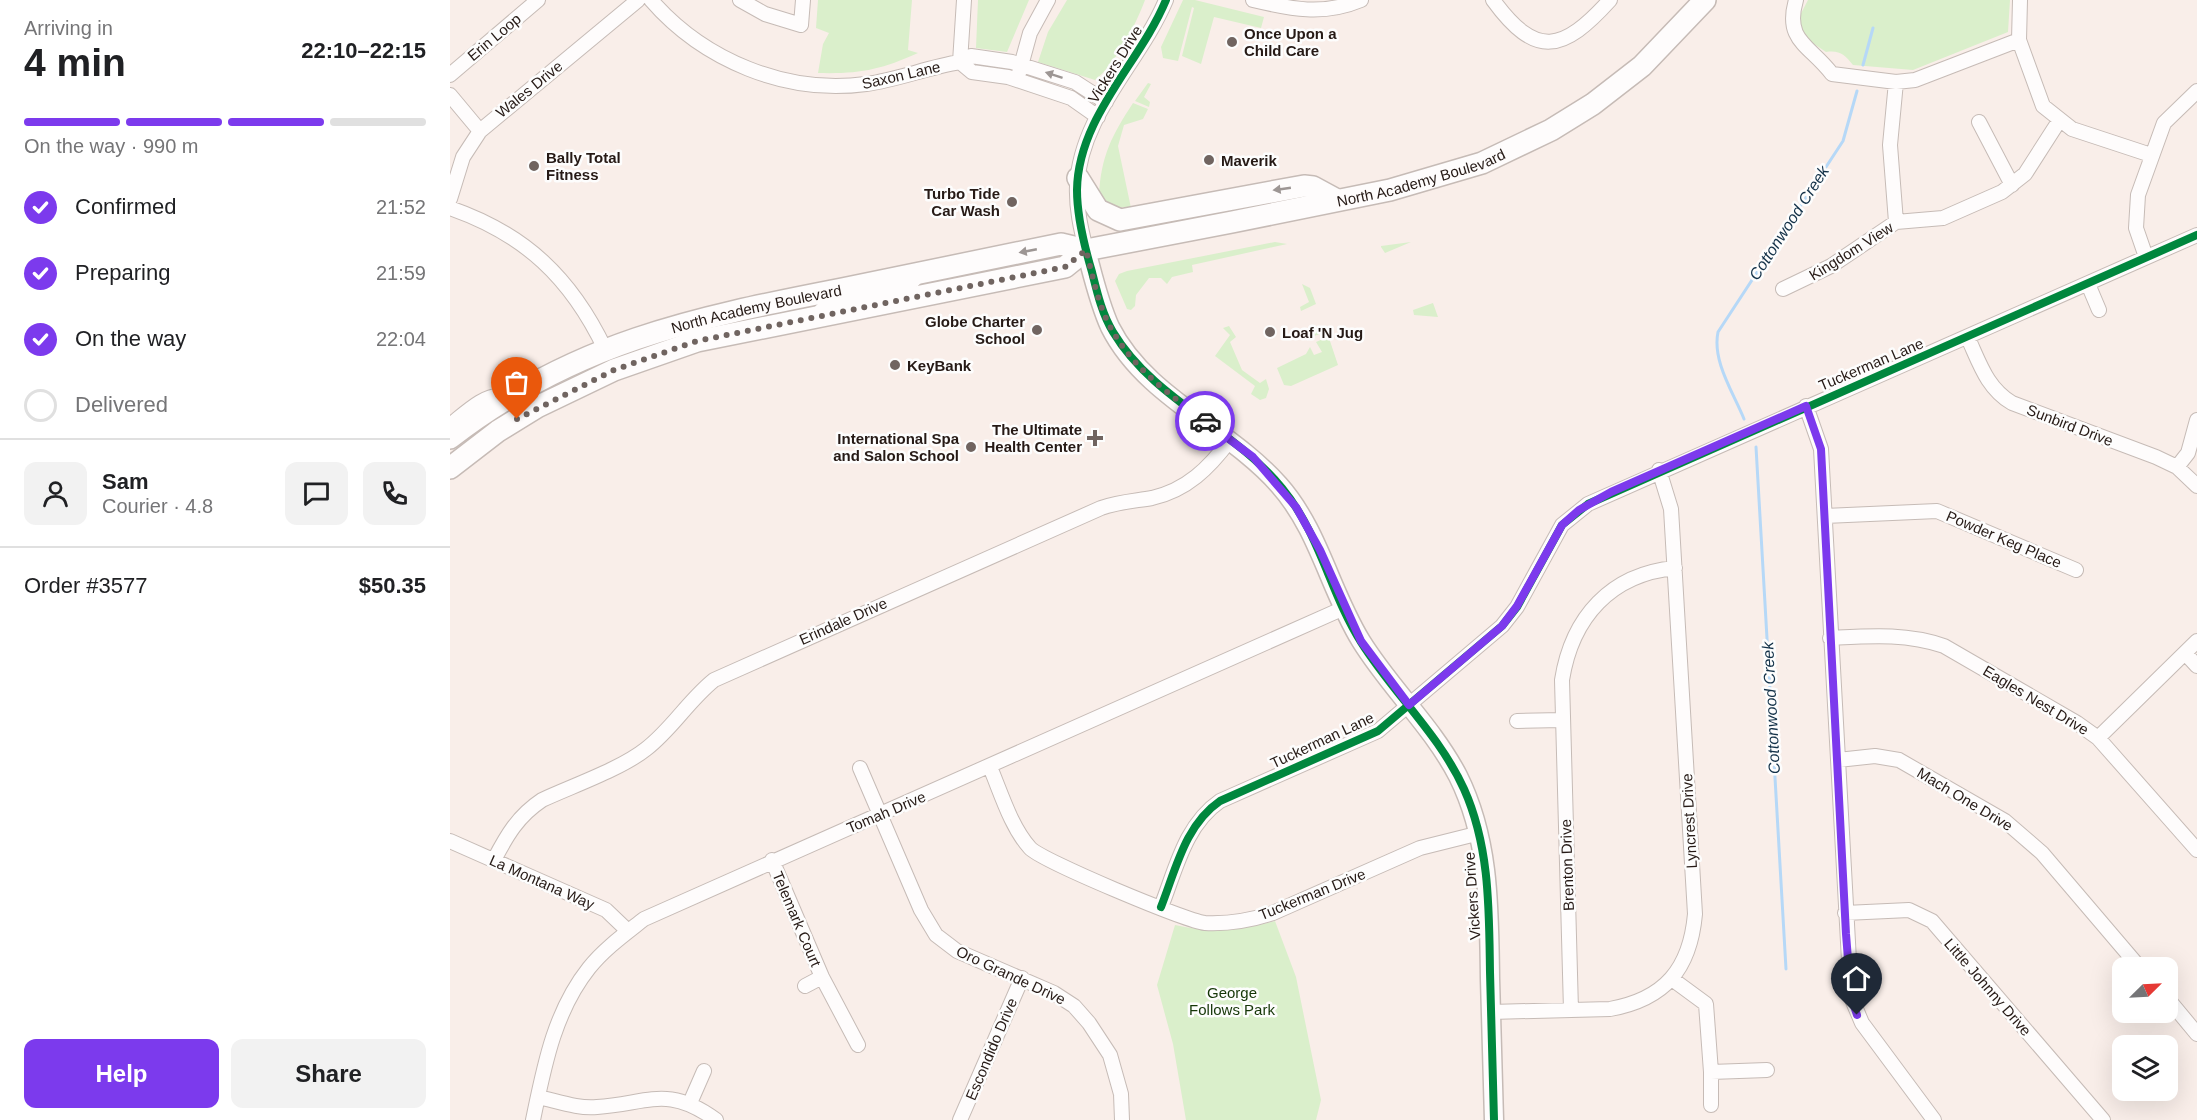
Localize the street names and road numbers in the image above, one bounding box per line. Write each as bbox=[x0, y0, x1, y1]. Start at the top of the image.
street label: Erin Loop bbox=[464, 10, 524, 64]
street label: Vickers Drive bbox=[1084, 22, 1146, 106]
street label: Wales Drive bbox=[492, 57, 566, 121]
street label: Saxon Lane bbox=[860, 58, 942, 92]
street label: North Academy Boulevard bbox=[1335, 145, 1508, 209]
street label: Kingdom View bbox=[1806, 218, 1896, 284]
street label: North Academy Boulevard bbox=[669, 281, 843, 336]
street label: Tuckerman Lane bbox=[1816, 334, 1926, 394]
street label: Sunbird Drive bbox=[2025, 401, 2115, 449]
street label: Powder Keg Place bbox=[1944, 507, 2064, 571]
street label: Erindale Drive bbox=[797, 594, 889, 648]
street label: Eagles Nest Drive bbox=[1980, 662, 2092, 738]
street label: Tuckerman Lane bbox=[1268, 709, 1376, 771]
street label: Mach One Drive bbox=[1914, 764, 2016, 834]
street label: Lyncrest Drive bbox=[1678, 773, 1700, 869]
street label: Tomah Drive bbox=[844, 788, 928, 836]
street label: Brenton Drive bbox=[1557, 819, 1577, 911]
street label: La Montana Way bbox=[487, 851, 597, 913]
street label: Vickers Drive bbox=[1460, 851, 1484, 941]
street label: Tuckerman Drive bbox=[1256, 865, 1368, 923]
street label: Telemark Court bbox=[769, 869, 825, 970]
street label: Little Johnny Drive bbox=[1941, 935, 2035, 1039]
street label: Oro Grande Drive bbox=[954, 942, 1068, 1008]
street label: Escondido Drive bbox=[962, 995, 1020, 1103]

